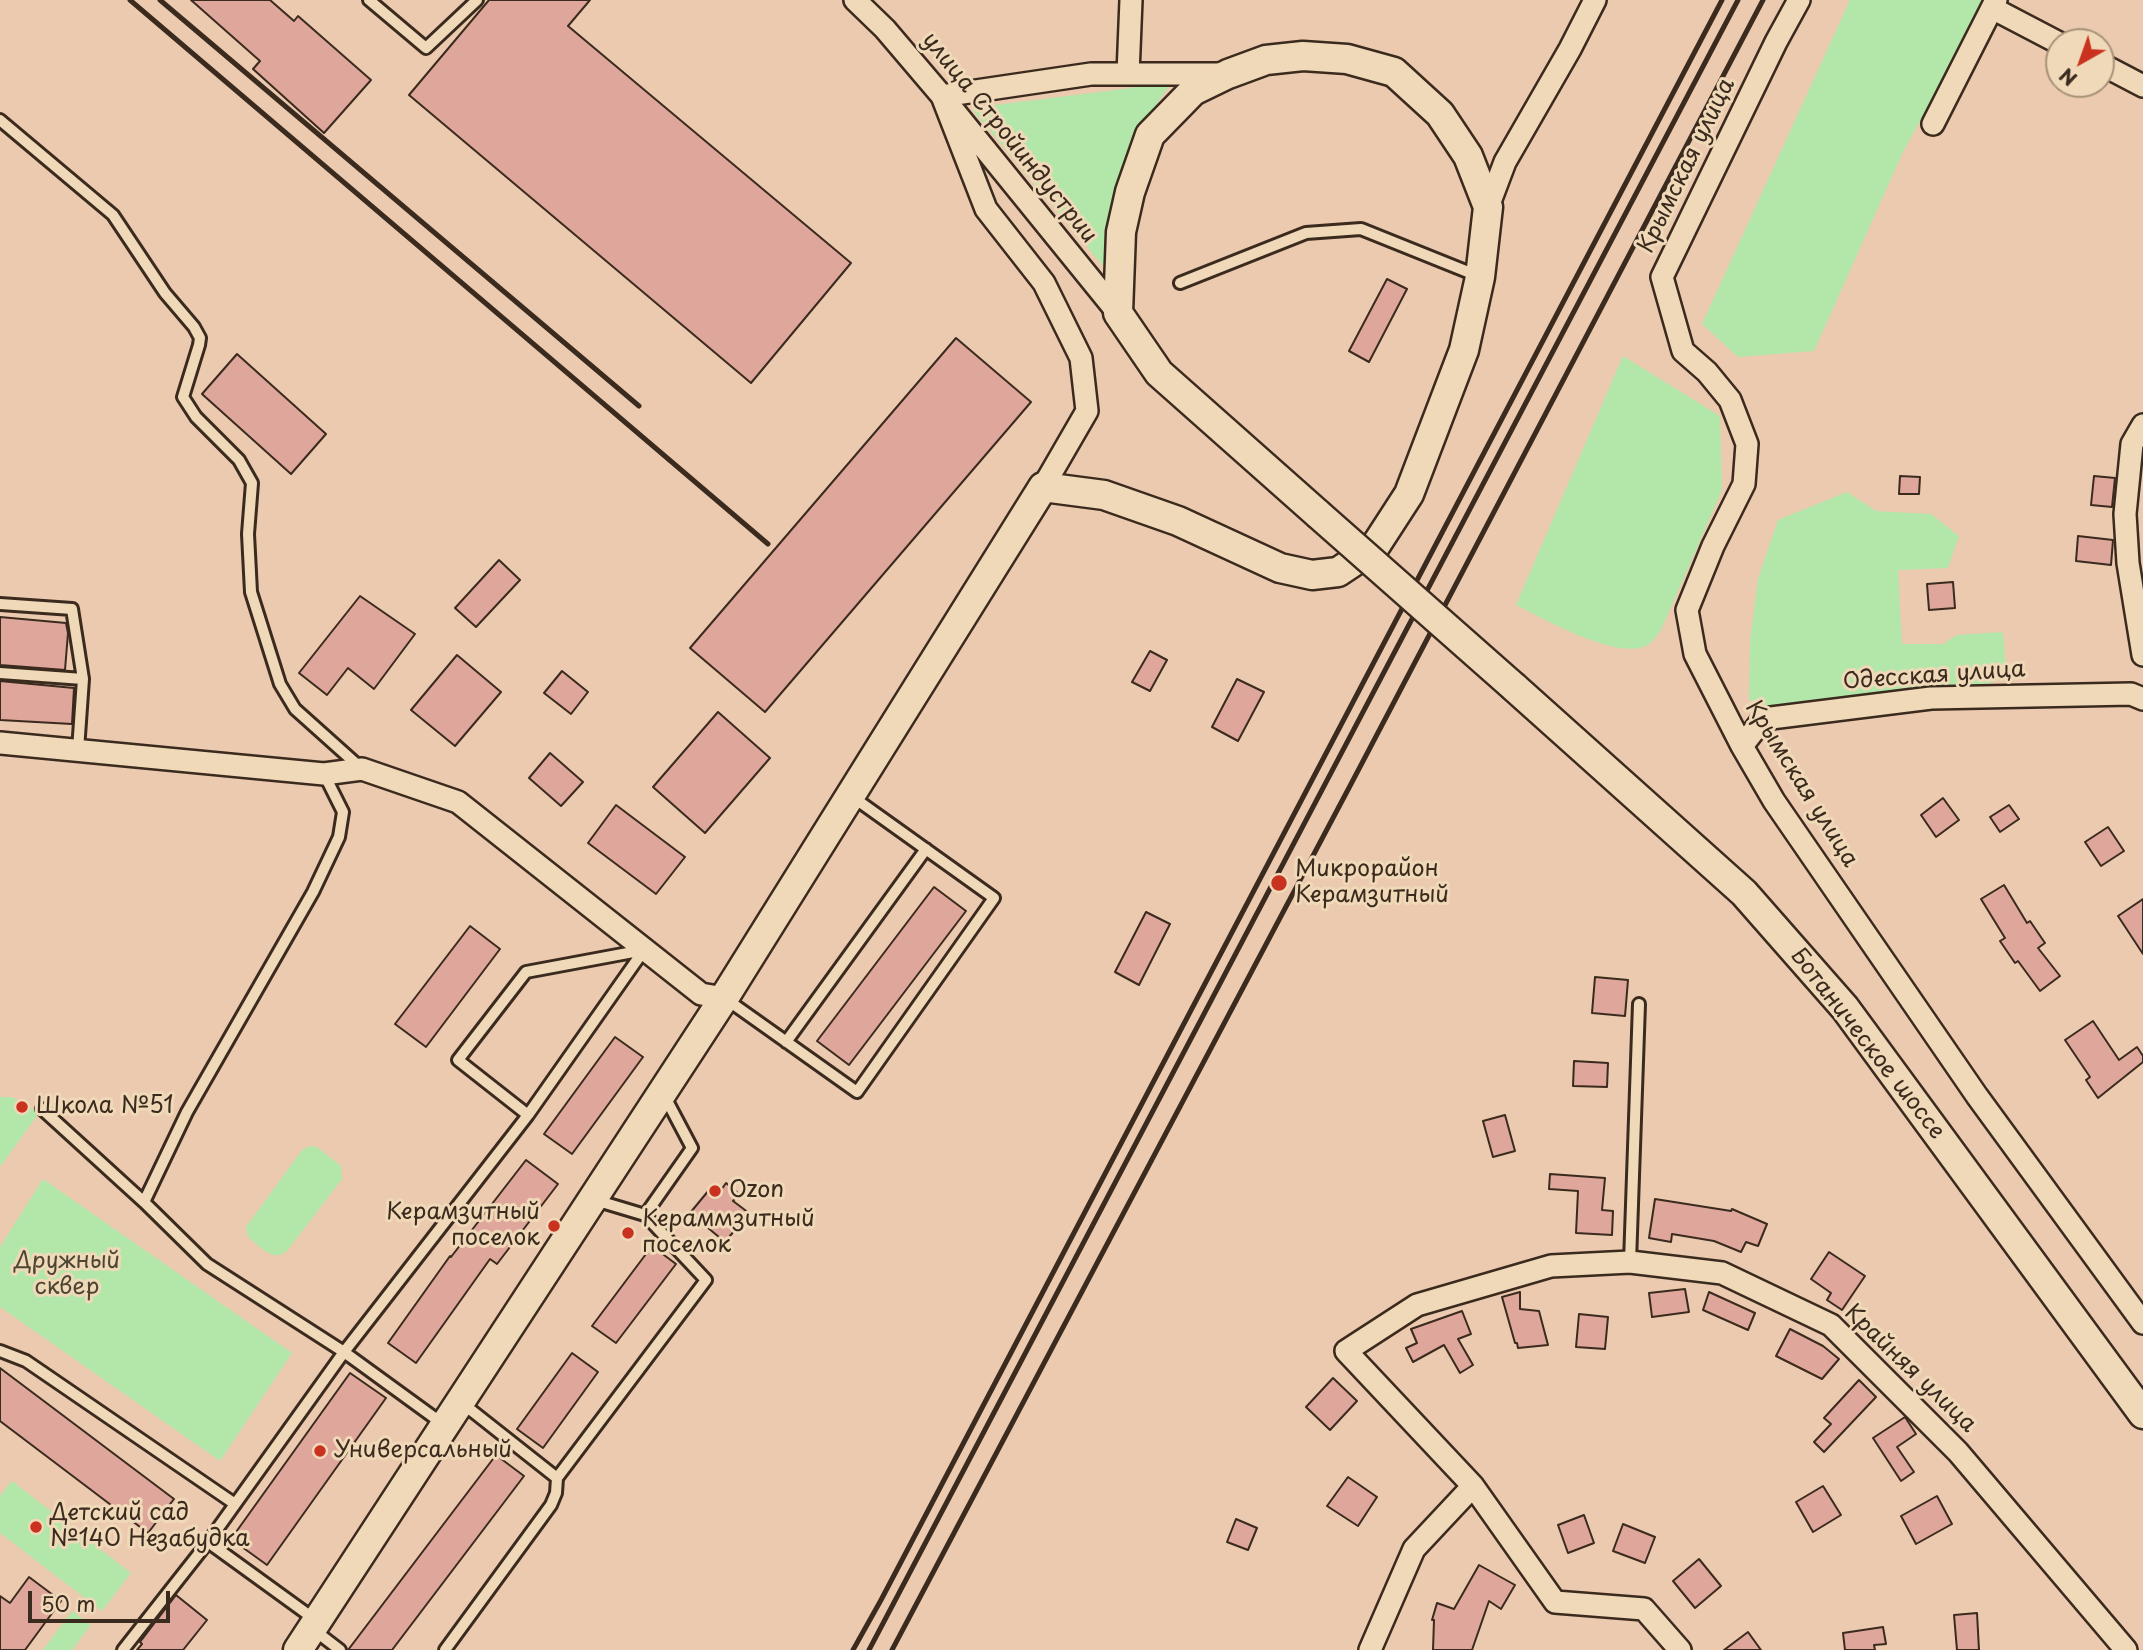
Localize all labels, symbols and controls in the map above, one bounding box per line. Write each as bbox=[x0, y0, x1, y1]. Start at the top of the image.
street label: улица Стройиндустрии bbox=[916, 27, 1102, 249]
north arrow bbox=[2045, 28, 2115, 98]
text: N bbox=[2053, 62, 2083, 93]
street label: Крымская улица bbox=[1633, 74, 1741, 258]
street label: Одесская улица bbox=[1842, 656, 2026, 696]
street label: Крымская улица bbox=[1739, 696, 1863, 872]
place label: Микрорайон Керамзитный bbox=[1295, 856, 1449, 910]
marker: Микрорайон Керамзитный bbox=[1269, 873, 1289, 893]
street label: Ботаническое шоссе bbox=[1784, 943, 1950, 1145]
place label: Школа №51 bbox=[36, 1093, 174, 1121]
marker: Школа №51 bbox=[14, 1099, 30, 1115]
place label: Ozon bbox=[729, 1177, 784, 1205]
marker: Ozon bbox=[707, 1183, 723, 1199]
place label: Керамзитный поселок bbox=[386, 1199, 540, 1253]
place label: Кераммзитный поселок bbox=[642, 1206, 815, 1260]
marker: Керамзитный поселок bbox=[546, 1218, 562, 1234]
marker: Кераммзитный поселок bbox=[620, 1225, 636, 1241]
park label: Дружный сквер bbox=[14, 1248, 120, 1302]
street label: Крайняя улица bbox=[1838, 1299, 1982, 1439]
place label: Универсальный bbox=[334, 1437, 512, 1465]
marker: Универсальный bbox=[312, 1443, 328, 1459]
place label: Детский сад №140 Незабудка bbox=[50, 1500, 250, 1554]
marker: Детский сад №140 Незабудка bbox=[28, 1519, 44, 1535]
scale bar bbox=[32, 1576, 173, 1620]
text: 50 m bbox=[41, 1587, 95, 1619]

